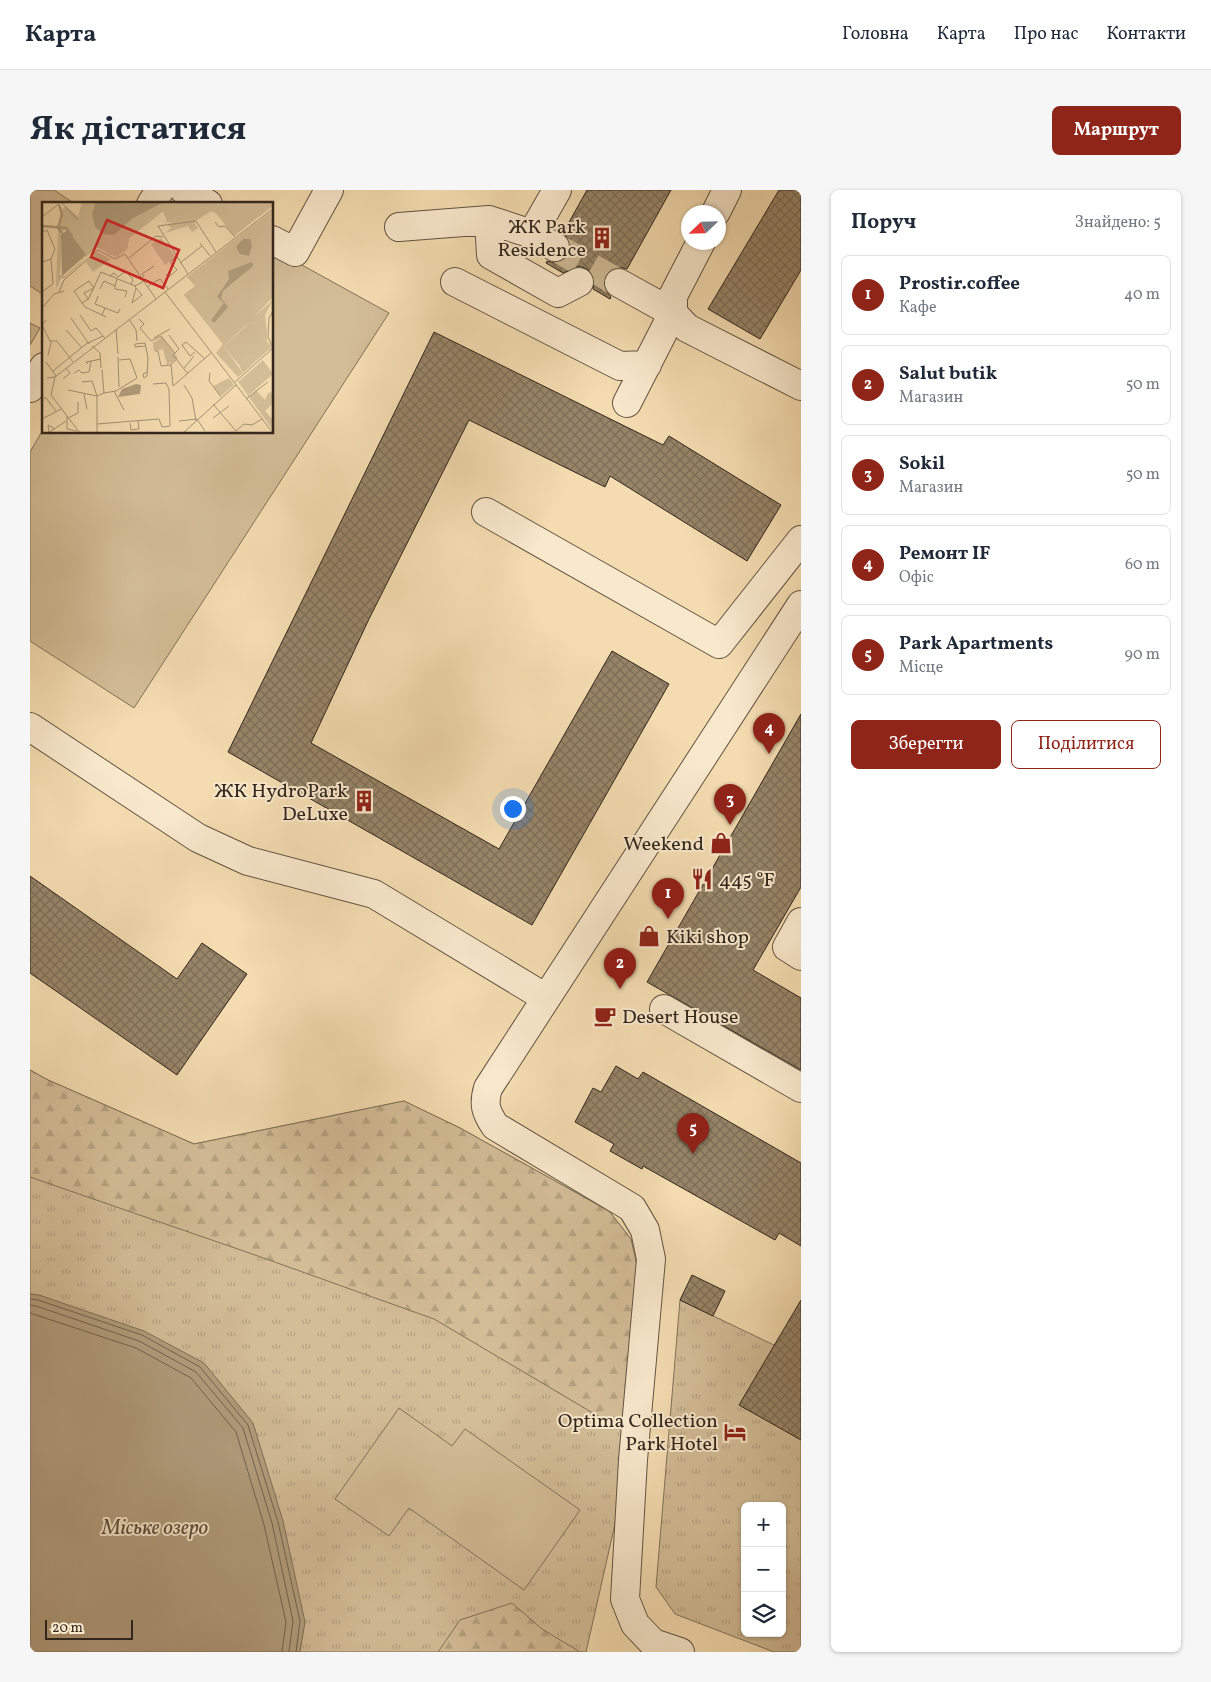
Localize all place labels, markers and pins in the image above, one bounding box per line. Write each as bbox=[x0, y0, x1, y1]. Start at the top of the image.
place label: ЖК Park Residence bbox=[498, 214, 586, 265]
building icon: ЖК Park Residence bbox=[589, 225, 615, 251]
pin: 4 bbox=[753, 713, 785, 754]
place label: ЖК HydroPark DeLuxe bbox=[214, 778, 348, 829]
pin: 3 bbox=[714, 784, 746, 825]
building icon: ЖК HydroPark DeLuxe bbox=[351, 788, 377, 814]
shop icon: Weekend bbox=[708, 830, 734, 856]
place label: Weekend bbox=[623, 831, 704, 859]
restaurant icon: 445 °F bbox=[689, 866, 715, 892]
place label: 445 °F bbox=[719, 867, 775, 895]
pin: 1 bbox=[652, 878, 684, 919]
shop icon: Kiki shop bbox=[636, 923, 662, 949]
place label: Kiki shop bbox=[666, 924, 749, 952]
pin: 2 bbox=[604, 948, 636, 989]
cafe icon: Desert House bbox=[592, 1003, 618, 1029]
place label: Desert House bbox=[622, 1004, 739, 1032]
pin: 5 bbox=[677, 1113, 709, 1154]
place label: Optima Collection Park Hotel bbox=[558, 1408, 718, 1459]
hotel icon: Optima Collection Park Hotel bbox=[722, 1419, 748, 1445]

